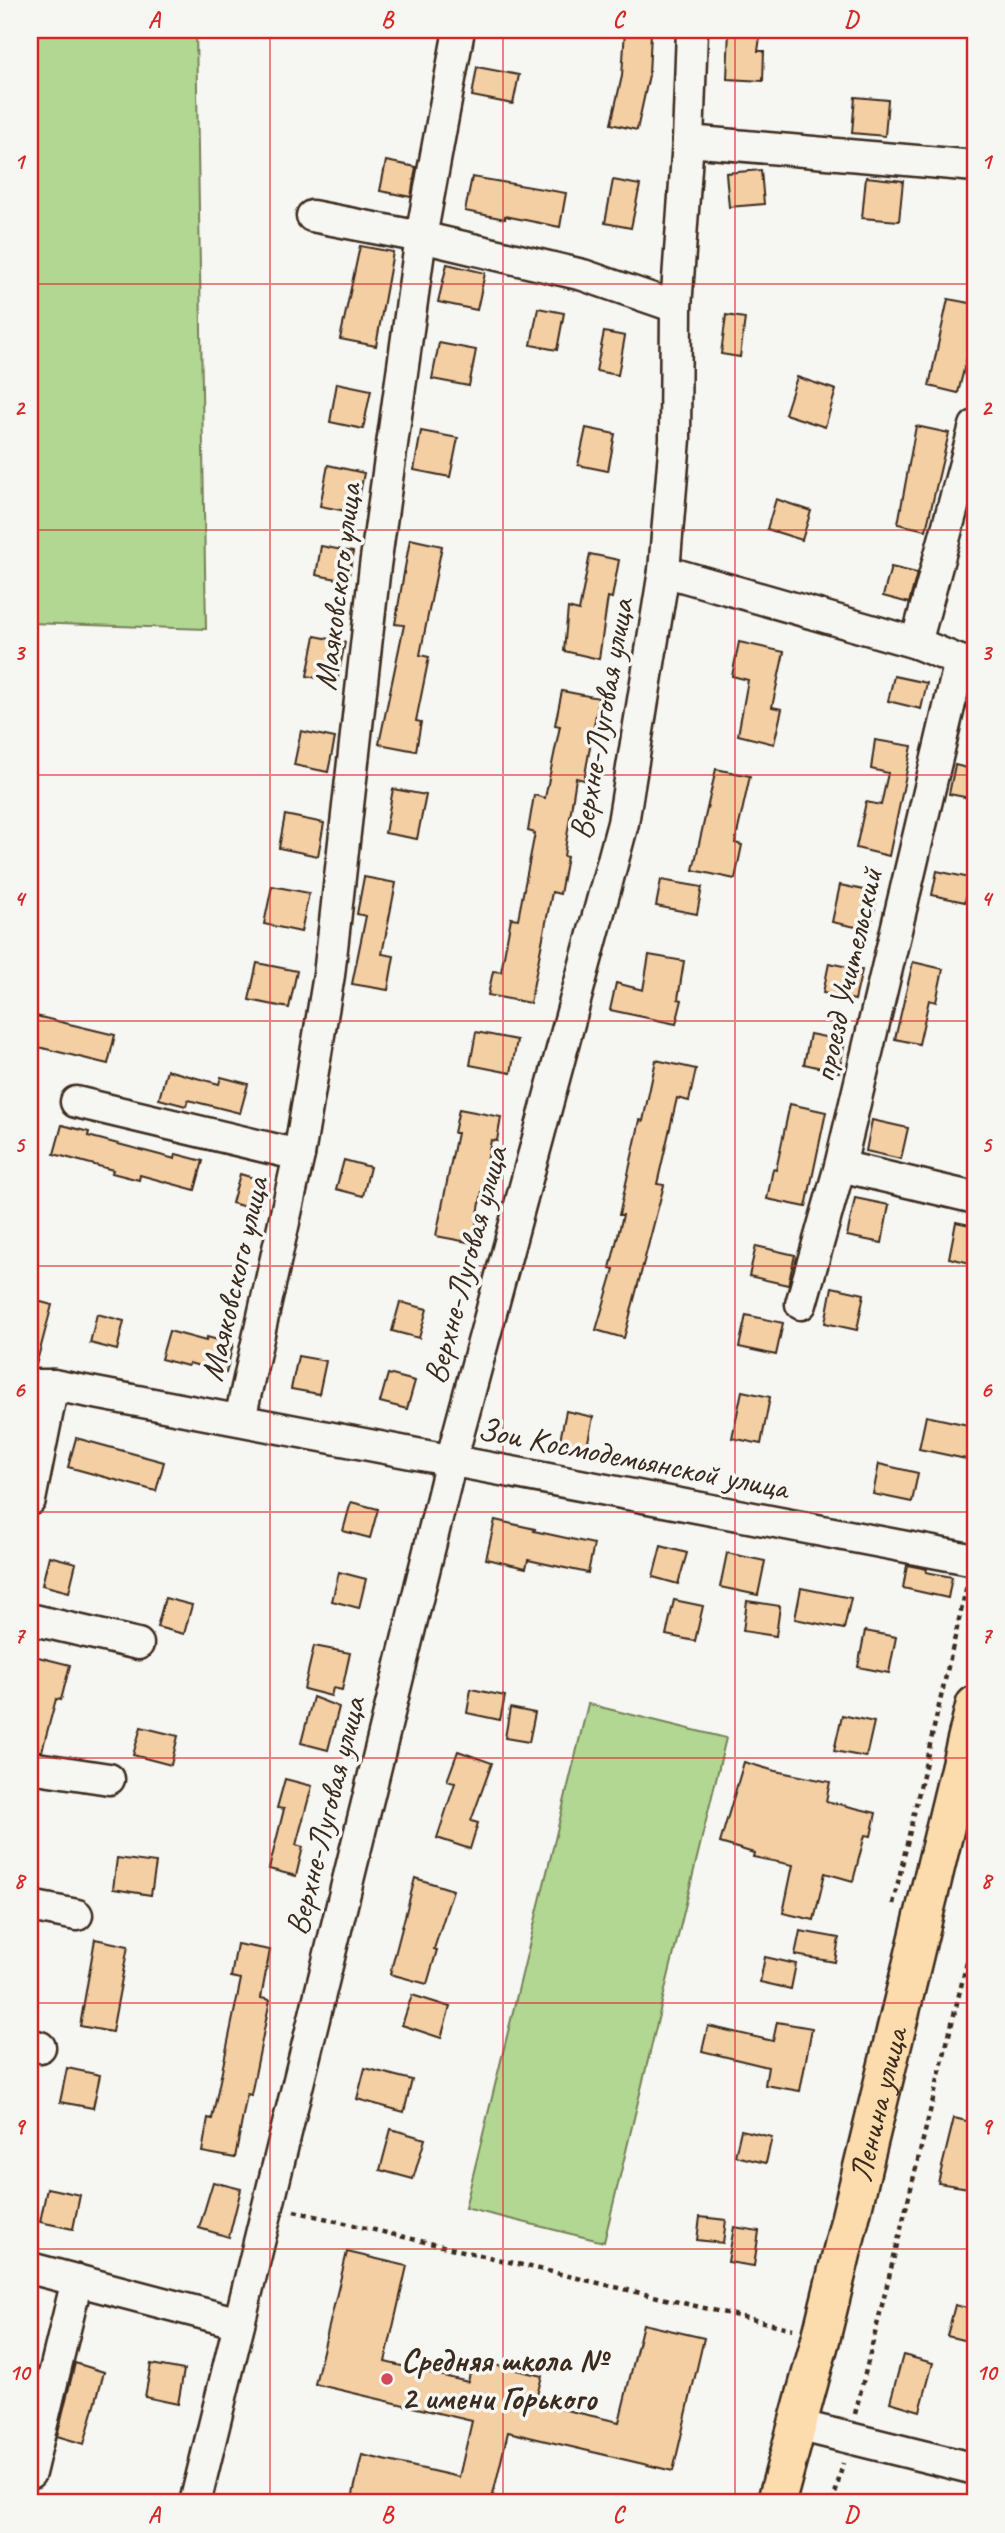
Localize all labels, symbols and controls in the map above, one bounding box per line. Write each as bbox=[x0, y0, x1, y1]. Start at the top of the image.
text: A bbox=[148, 5, 162, 34]
text: B bbox=[381, 5, 395, 34]
text: C bbox=[613, 5, 627, 34]
text: D bbox=[844, 5, 860, 34]
text: 1 bbox=[14, 147, 27, 176]
text: 1 bbox=[981, 147, 994, 176]
text: 2 bbox=[14, 393, 27, 422]
text: 2 bbox=[981, 393, 994, 422]
street label: Маяковского улица bbox=[303, 480, 371, 693]
street label: Верхне-Луговая улица bbox=[559, 593, 643, 842]
text: 3 bbox=[14, 638, 27, 667]
text: 3 bbox=[981, 638, 994, 667]
street label: проезд Учительский bbox=[802, 862, 892, 1086]
text: 4 bbox=[14, 884, 27, 913]
text: 4 bbox=[981, 884, 994, 913]
text: 5 bbox=[14, 1130, 26, 1159]
text: 5 bbox=[981, 1130, 993, 1159]
street label: Верхне-Луговая улица bbox=[413, 1140, 517, 1388]
street label: Маяковского улица bbox=[190, 1171, 278, 1385]
text: 6 bbox=[14, 1375, 27, 1404]
text: 6 bbox=[981, 1375, 994, 1404]
street label: Зои Космодемьянской улица bbox=[474, 1407, 794, 1509]
text: 7 bbox=[14, 1621, 27, 1650]
text: 7 bbox=[981, 1621, 994, 1650]
street label: Верхне-Луговая улица bbox=[275, 1690, 375, 1939]
text: 8 bbox=[14, 1866, 27, 1895]
text: 8 bbox=[981, 1866, 994, 1895]
street label: Ленина улица bbox=[839, 2021, 917, 2186]
text: 9 bbox=[14, 2112, 27, 2141]
text: 9 bbox=[981, 2112, 994, 2141]
place label: Средняя школа № 2 имени Горького bbox=[401, 2339, 611, 2419]
text: 10 bbox=[9, 2358, 32, 2387]
text: 10 bbox=[976, 2358, 999, 2387]
marker: Средняя школа № 2 имени Горького bbox=[379, 2371, 395, 2387]
text: A bbox=[148, 2500, 162, 2529]
text: B bbox=[381, 2500, 395, 2529]
text: C bbox=[613, 2500, 627, 2529]
text: D bbox=[844, 2500, 860, 2529]

